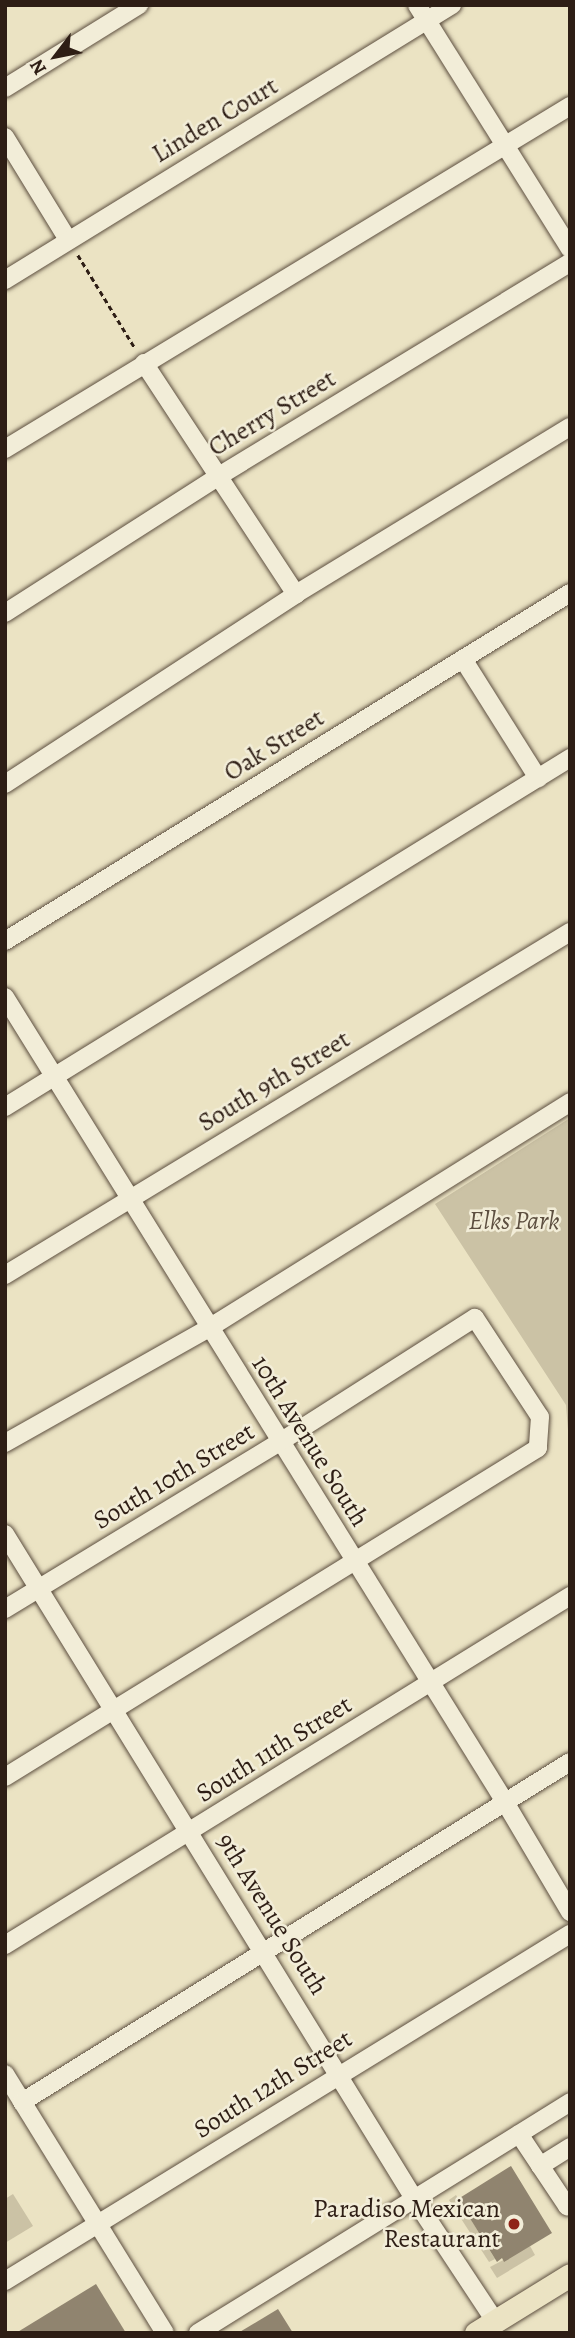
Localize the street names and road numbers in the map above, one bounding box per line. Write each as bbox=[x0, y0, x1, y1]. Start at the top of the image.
street label: Linden Court bbox=[147, 70, 283, 170]
street label: Cherry Street bbox=[203, 363, 341, 463]
street label: Oak Street bbox=[218, 702, 330, 788]
street label: South 9th Street bbox=[193, 1024, 355, 1138]
street label: 10th Avenue South bbox=[245, 1350, 375, 1532]
street label: South 10th Street bbox=[88, 1416, 260, 1536]
street label: South 11th Street bbox=[191, 1689, 357, 1809]
street label: 9th Avenue South bbox=[210, 1827, 334, 2001]
street label: South 12th Street bbox=[188, 2023, 358, 2145]

